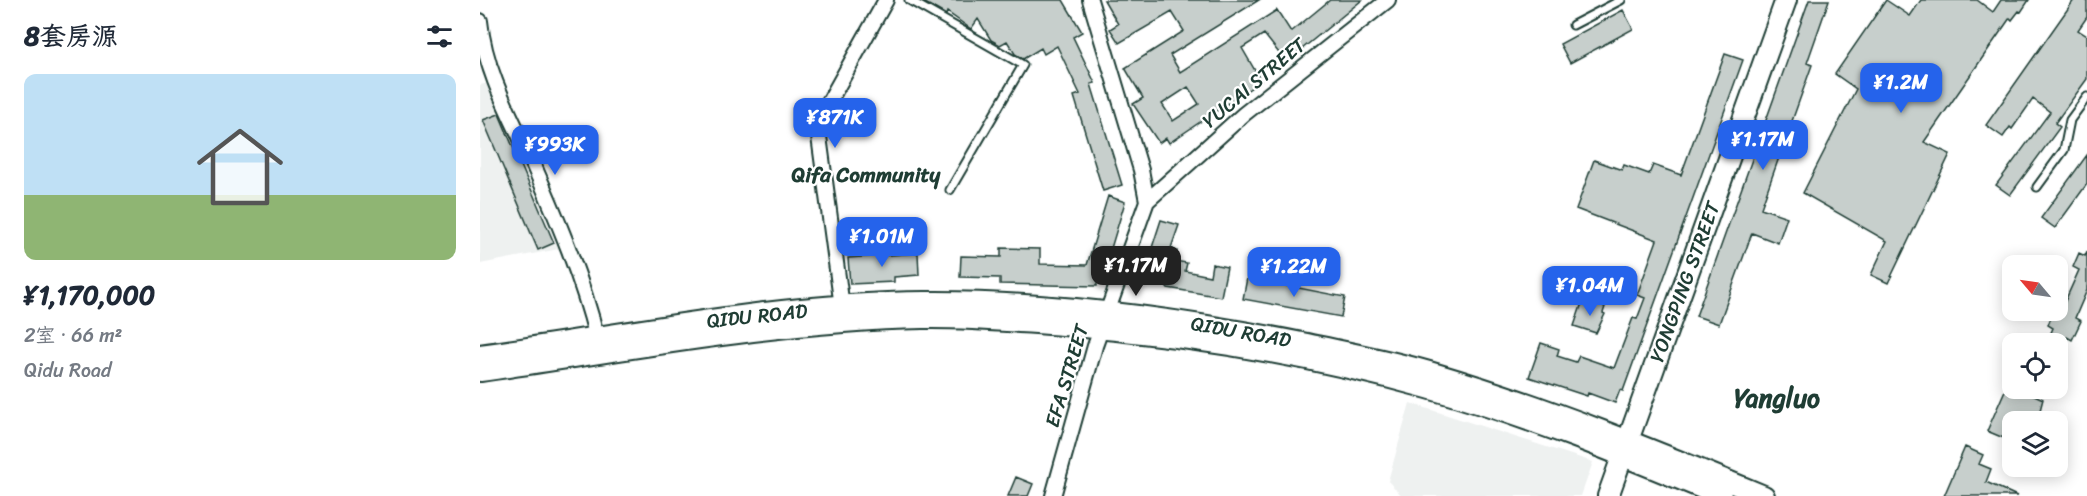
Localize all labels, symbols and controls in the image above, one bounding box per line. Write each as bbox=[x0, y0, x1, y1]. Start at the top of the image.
text: 8套房源 bbox=[24, 13, 118, 59]
icon: filters bbox=[423, 20, 456, 53]
street label: YUCAI STREET bbox=[1194, 28, 1315, 137]
pin: ¥1.2M bbox=[1859, 63, 1943, 114]
text: ¥1.2M bbox=[1874, 65, 1928, 100]
pin: ¥871K bbox=[793, 98, 877, 149]
text: ¥871K bbox=[807, 100, 863, 135]
icon: home bbox=[186, 113, 294, 221]
pin: ¥1.17M bbox=[1714, 120, 1812, 171]
text: ¥1.17M bbox=[1732, 122, 1794, 157]
pin: ¥993K bbox=[513, 125, 597, 176]
text: ¥993K bbox=[526, 127, 584, 162]
district label: Qifa Community bbox=[792, 156, 942, 194]
street label: YONGPING STREET bbox=[1640, 195, 1731, 367]
pin: ¥1.01M bbox=[833, 217, 931, 268]
text: ¥1.01M bbox=[850, 219, 914, 254]
pin: ¥1.17M bbox=[1087, 246, 1185, 297]
pin: ¥1.22M bbox=[1245, 247, 1343, 298]
text: ¥1.17M bbox=[1105, 248, 1167, 283]
text: ¥1.22M bbox=[1261, 249, 1327, 284]
north arrow bbox=[2002, 255, 2068, 321]
map controls bbox=[2002, 255, 2068, 477]
pin: ¥1.04M bbox=[1541, 266, 1639, 317]
text: ¥1.04M bbox=[1556, 268, 1624, 303]
text: ¥1,170,000 bbox=[24, 272, 155, 318]
street label: QIDU ROAD bbox=[705, 293, 809, 339]
street label: QIDU ROAD bbox=[1188, 306, 1294, 358]
text: 2室 · 66 m² bbox=[24, 318, 122, 353]
street label: EFA STREET bbox=[1035, 319, 1100, 432]
button: locate bbox=[2002, 333, 2068, 399]
text: Qidu Road bbox=[24, 353, 112, 388]
district label: Yangluo bbox=[1734, 375, 1820, 421]
button: layers bbox=[2002, 411, 2068, 477]

